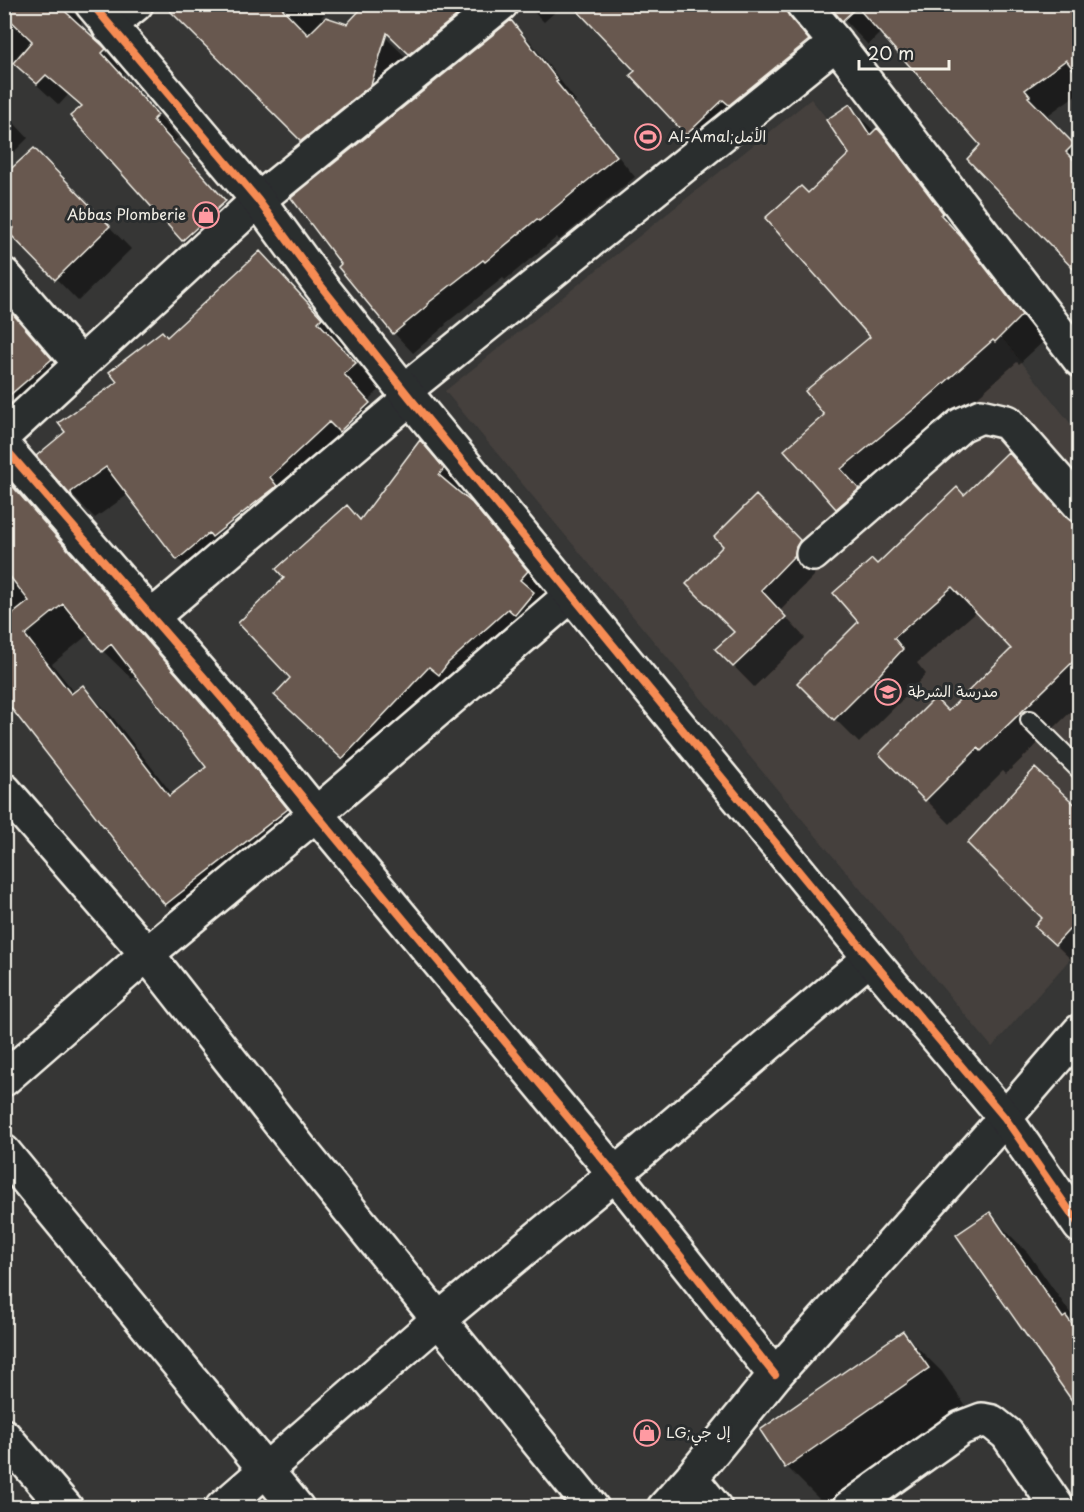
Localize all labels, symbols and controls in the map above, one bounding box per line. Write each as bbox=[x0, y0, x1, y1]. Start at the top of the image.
scale bar bbox=[859, 33, 949, 71]
text: 20 m bbox=[868, 39, 914, 66]
sports icon: Al-Amal;الأمل bbox=[633, 122, 663, 152]
place label: Al-Amal;الأمل bbox=[668, 124, 766, 147]
shop icon: Abbas Plomberie bbox=[191, 200, 221, 230]
place label: Abbas Plomberie bbox=[67, 202, 186, 225]
school or university icon: مدرسة الشرطة bbox=[873, 677, 903, 707]
place label: مدرسة الشرطة bbox=[908, 679, 998, 702]
shop icon: LG;إل جي bbox=[632, 1418, 662, 1448]
place label: LG;إل جي bbox=[666, 1420, 731, 1446]

